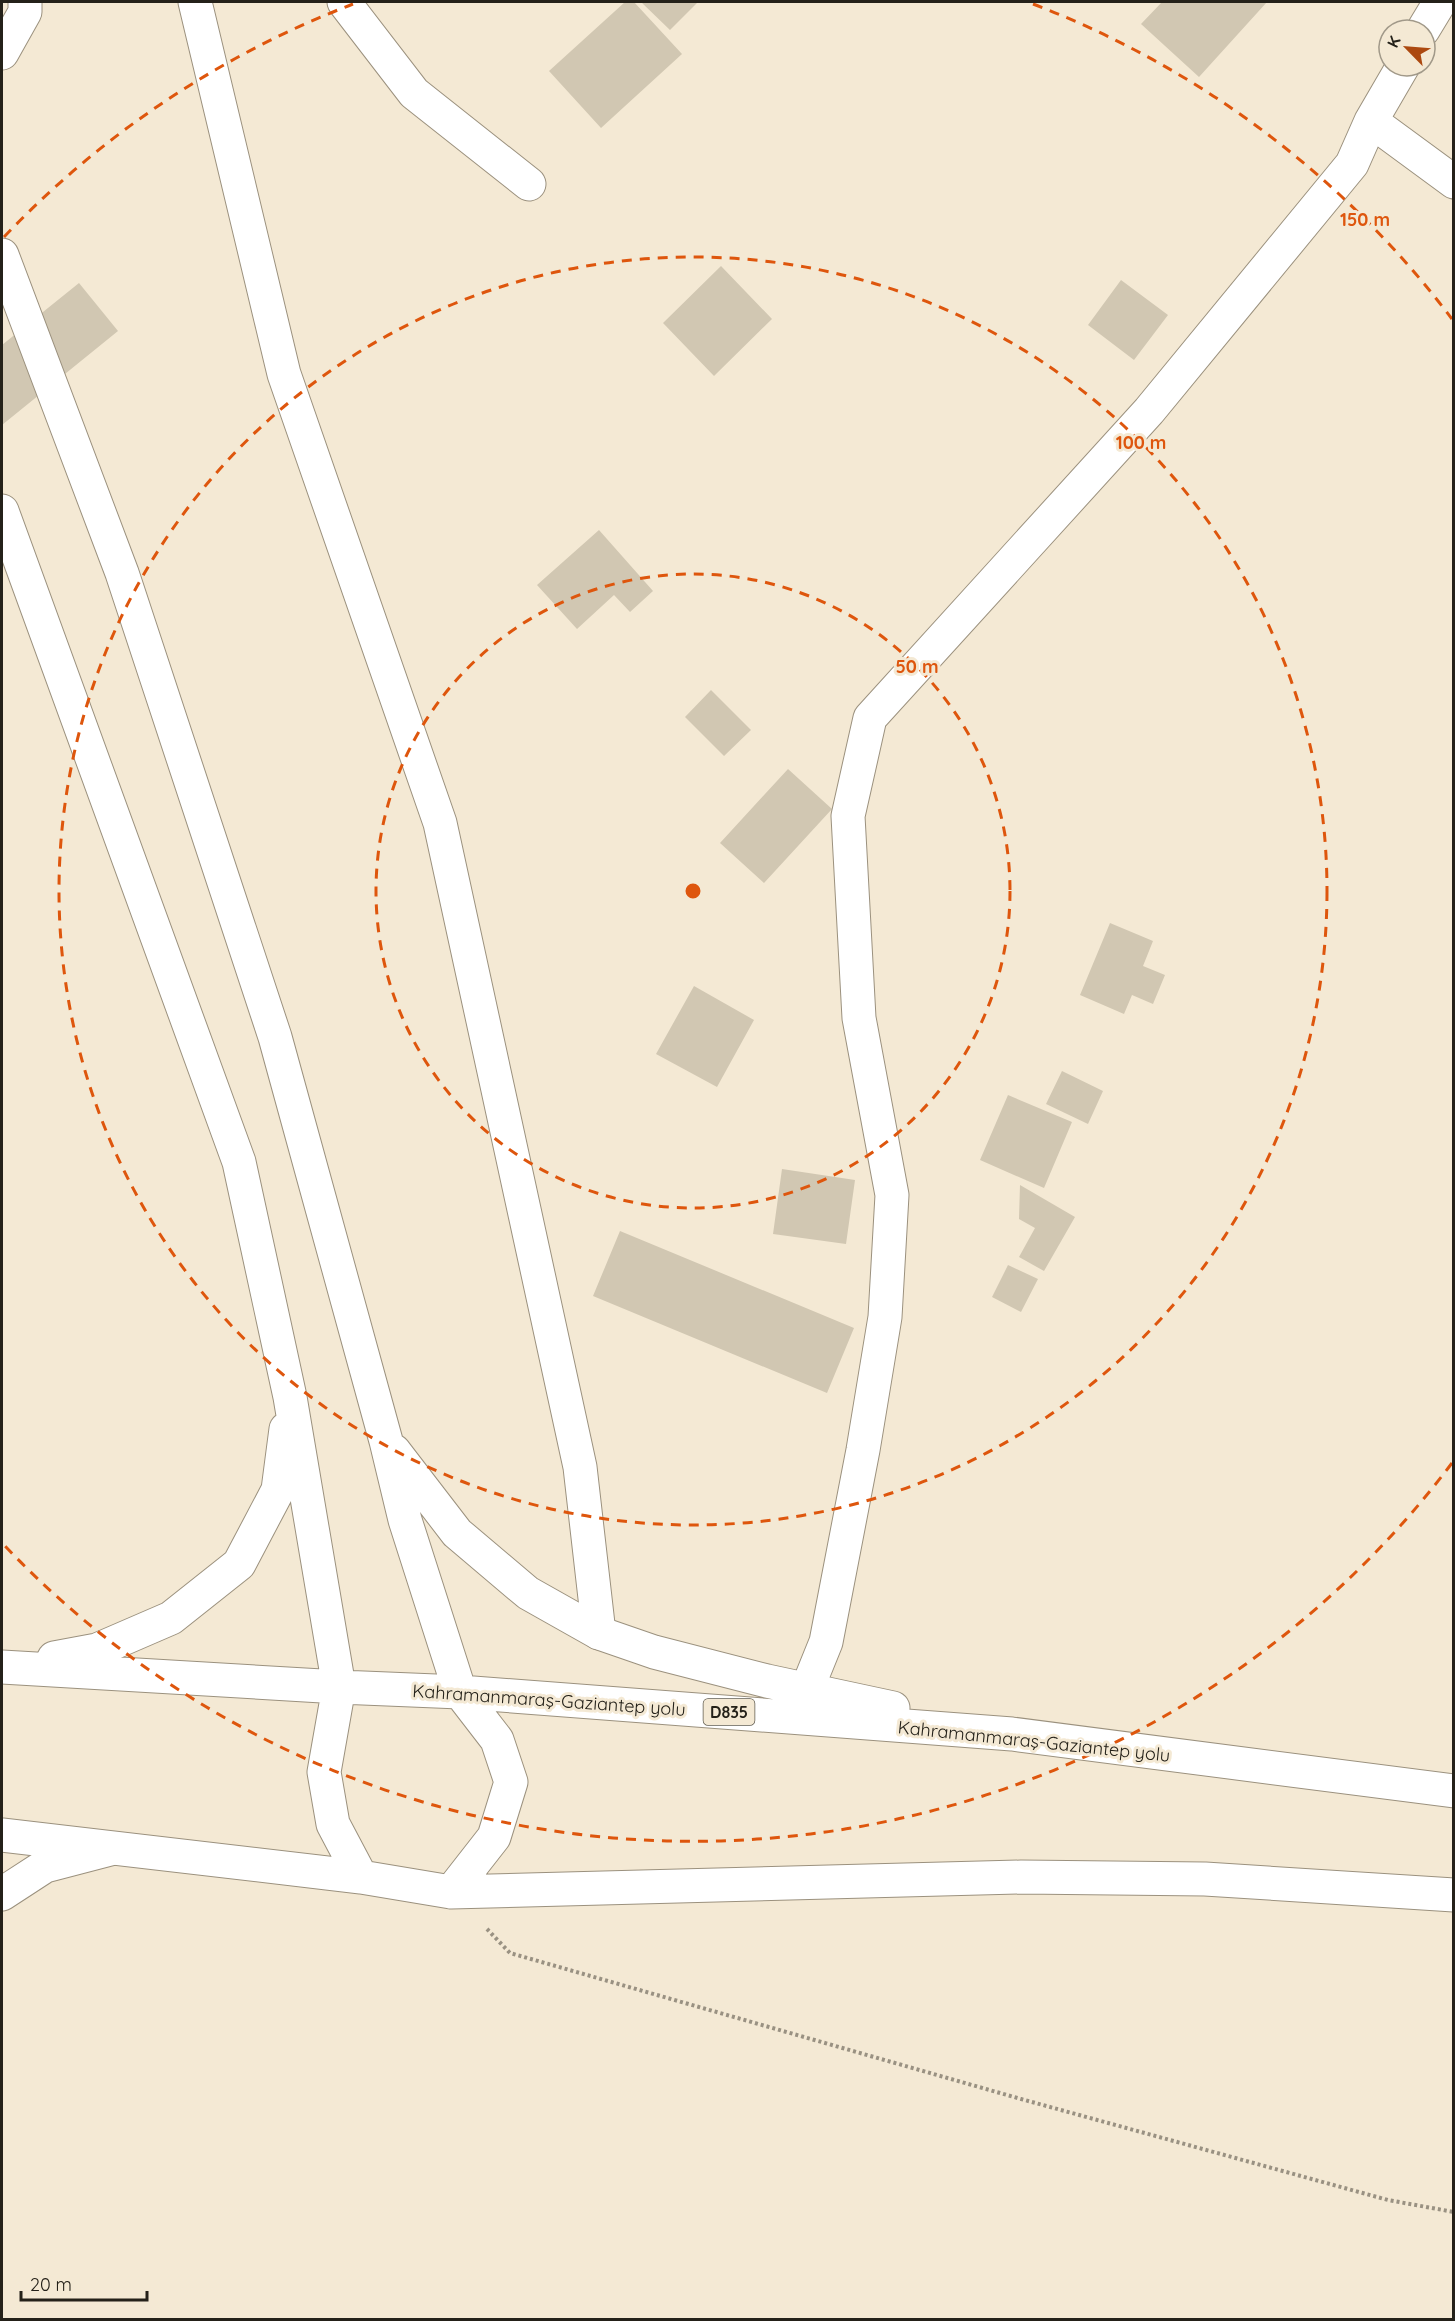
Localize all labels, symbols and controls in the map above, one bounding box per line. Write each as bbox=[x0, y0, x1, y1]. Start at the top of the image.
north arrow bbox=[1377, 18, 1437, 78]
text: K bbox=[1382, 33, 1405, 51]
text: 150 m bbox=[1340, 208, 1390, 231]
text: 100 m bbox=[1116, 431, 1166, 454]
text: 50 m bbox=[895, 655, 939, 678]
centre of rings bbox=[683, 881, 703, 901]
street label: Kahramanmaraş-Gaziantep yolu bbox=[412, 1679, 686, 1721]
road number: D835 bbox=[704, 1699, 754, 1725]
street label: Kahramanmaraş-Gaziantep yolu bbox=[897, 1715, 1171, 1767]
scale bar bbox=[21, 2264, 147, 2302]
text: 20 m bbox=[30, 2273, 72, 2296]

